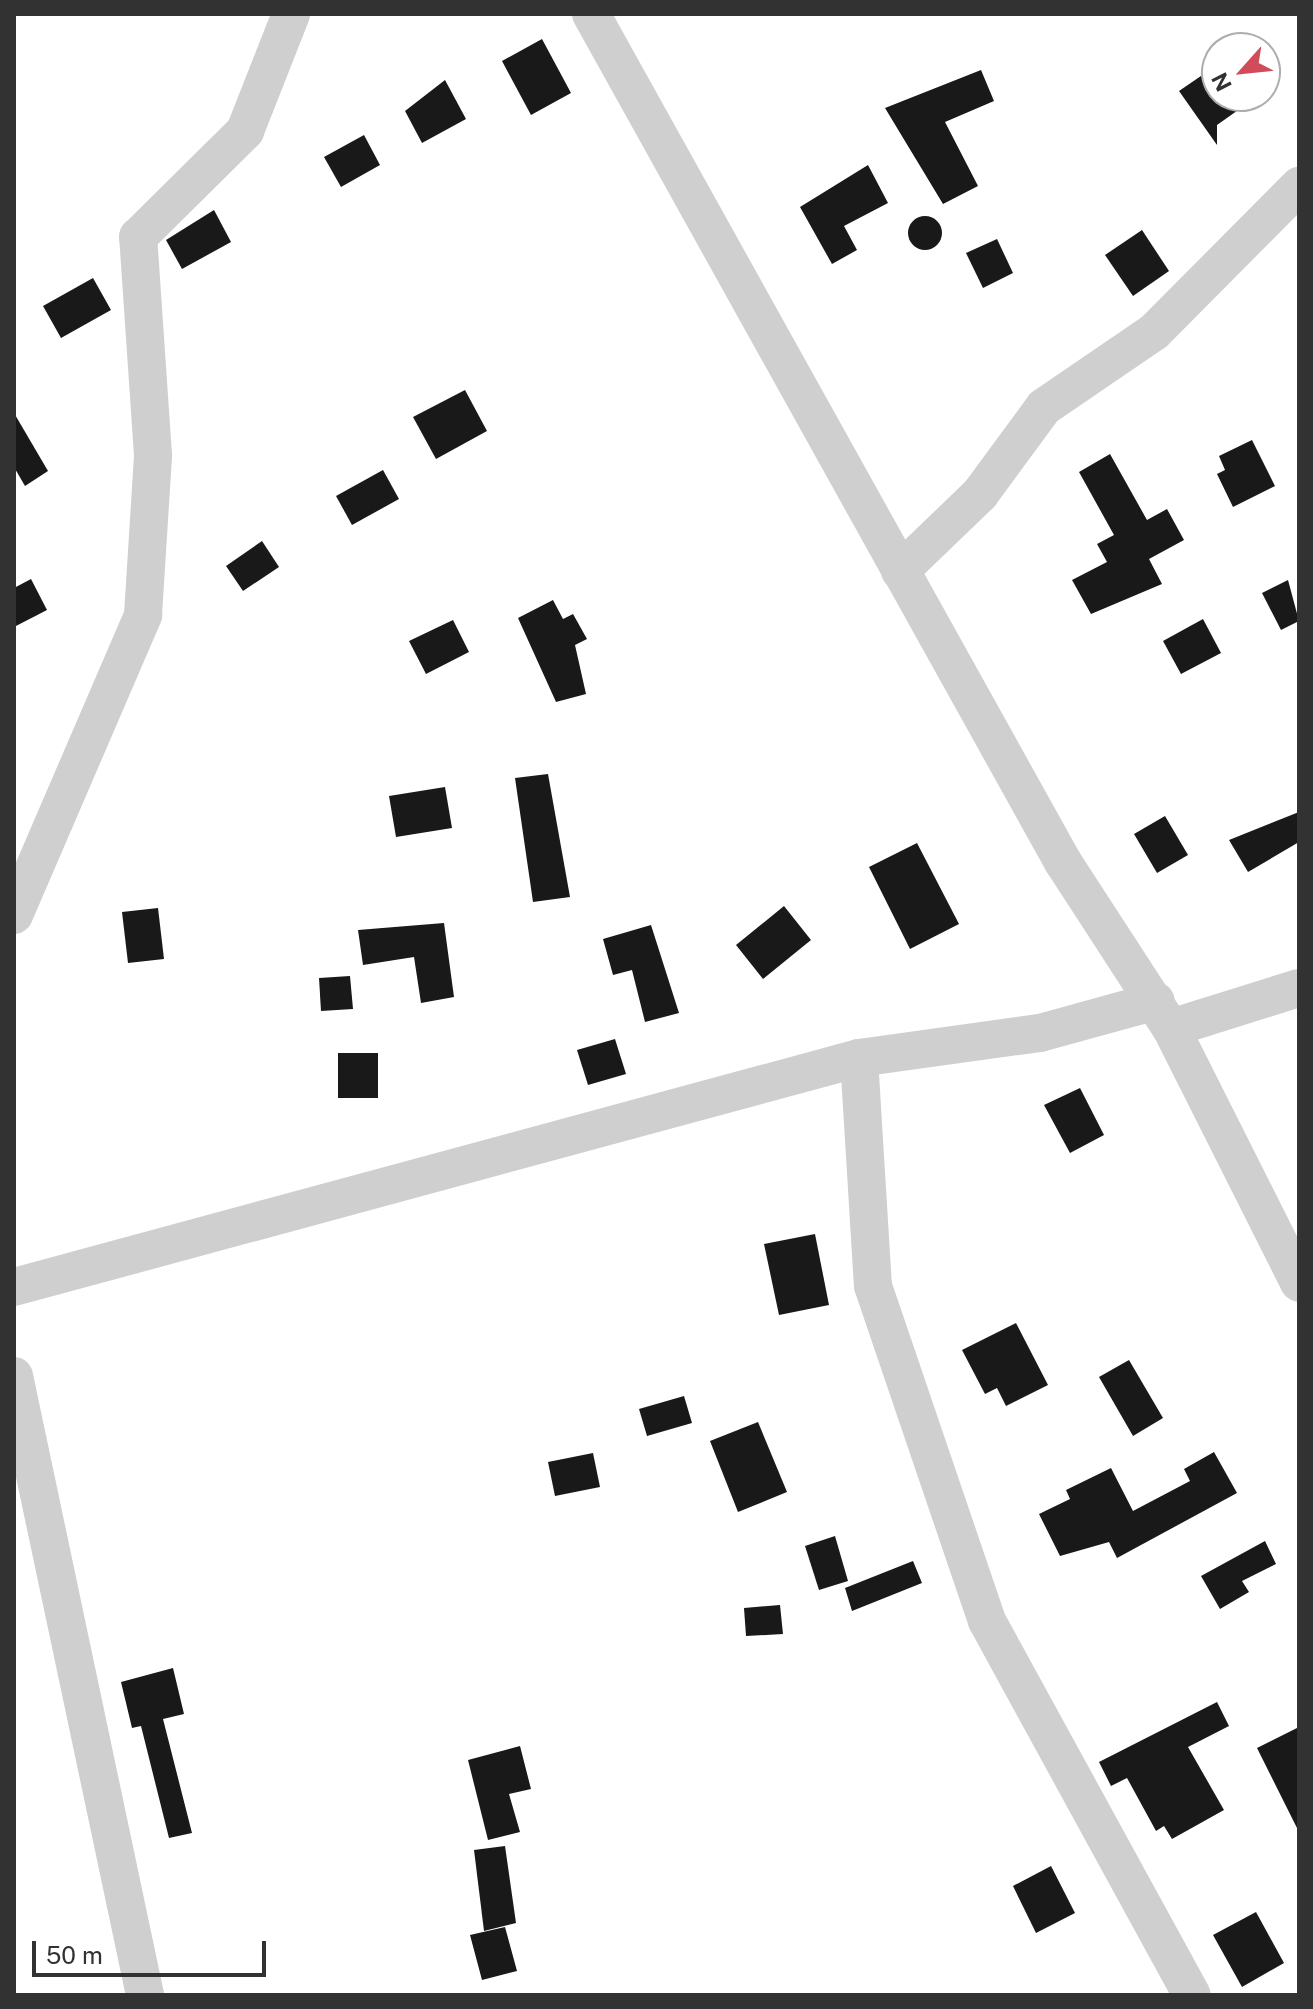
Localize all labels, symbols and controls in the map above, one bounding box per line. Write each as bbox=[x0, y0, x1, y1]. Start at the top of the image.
north arrow bbox=[1201, 32, 1281, 112]
text: N bbox=[1206, 68, 1237, 96]
scale bar bbox=[36, 1925, 270, 1975]
text: 50 m bbox=[46, 1941, 103, 1969]

